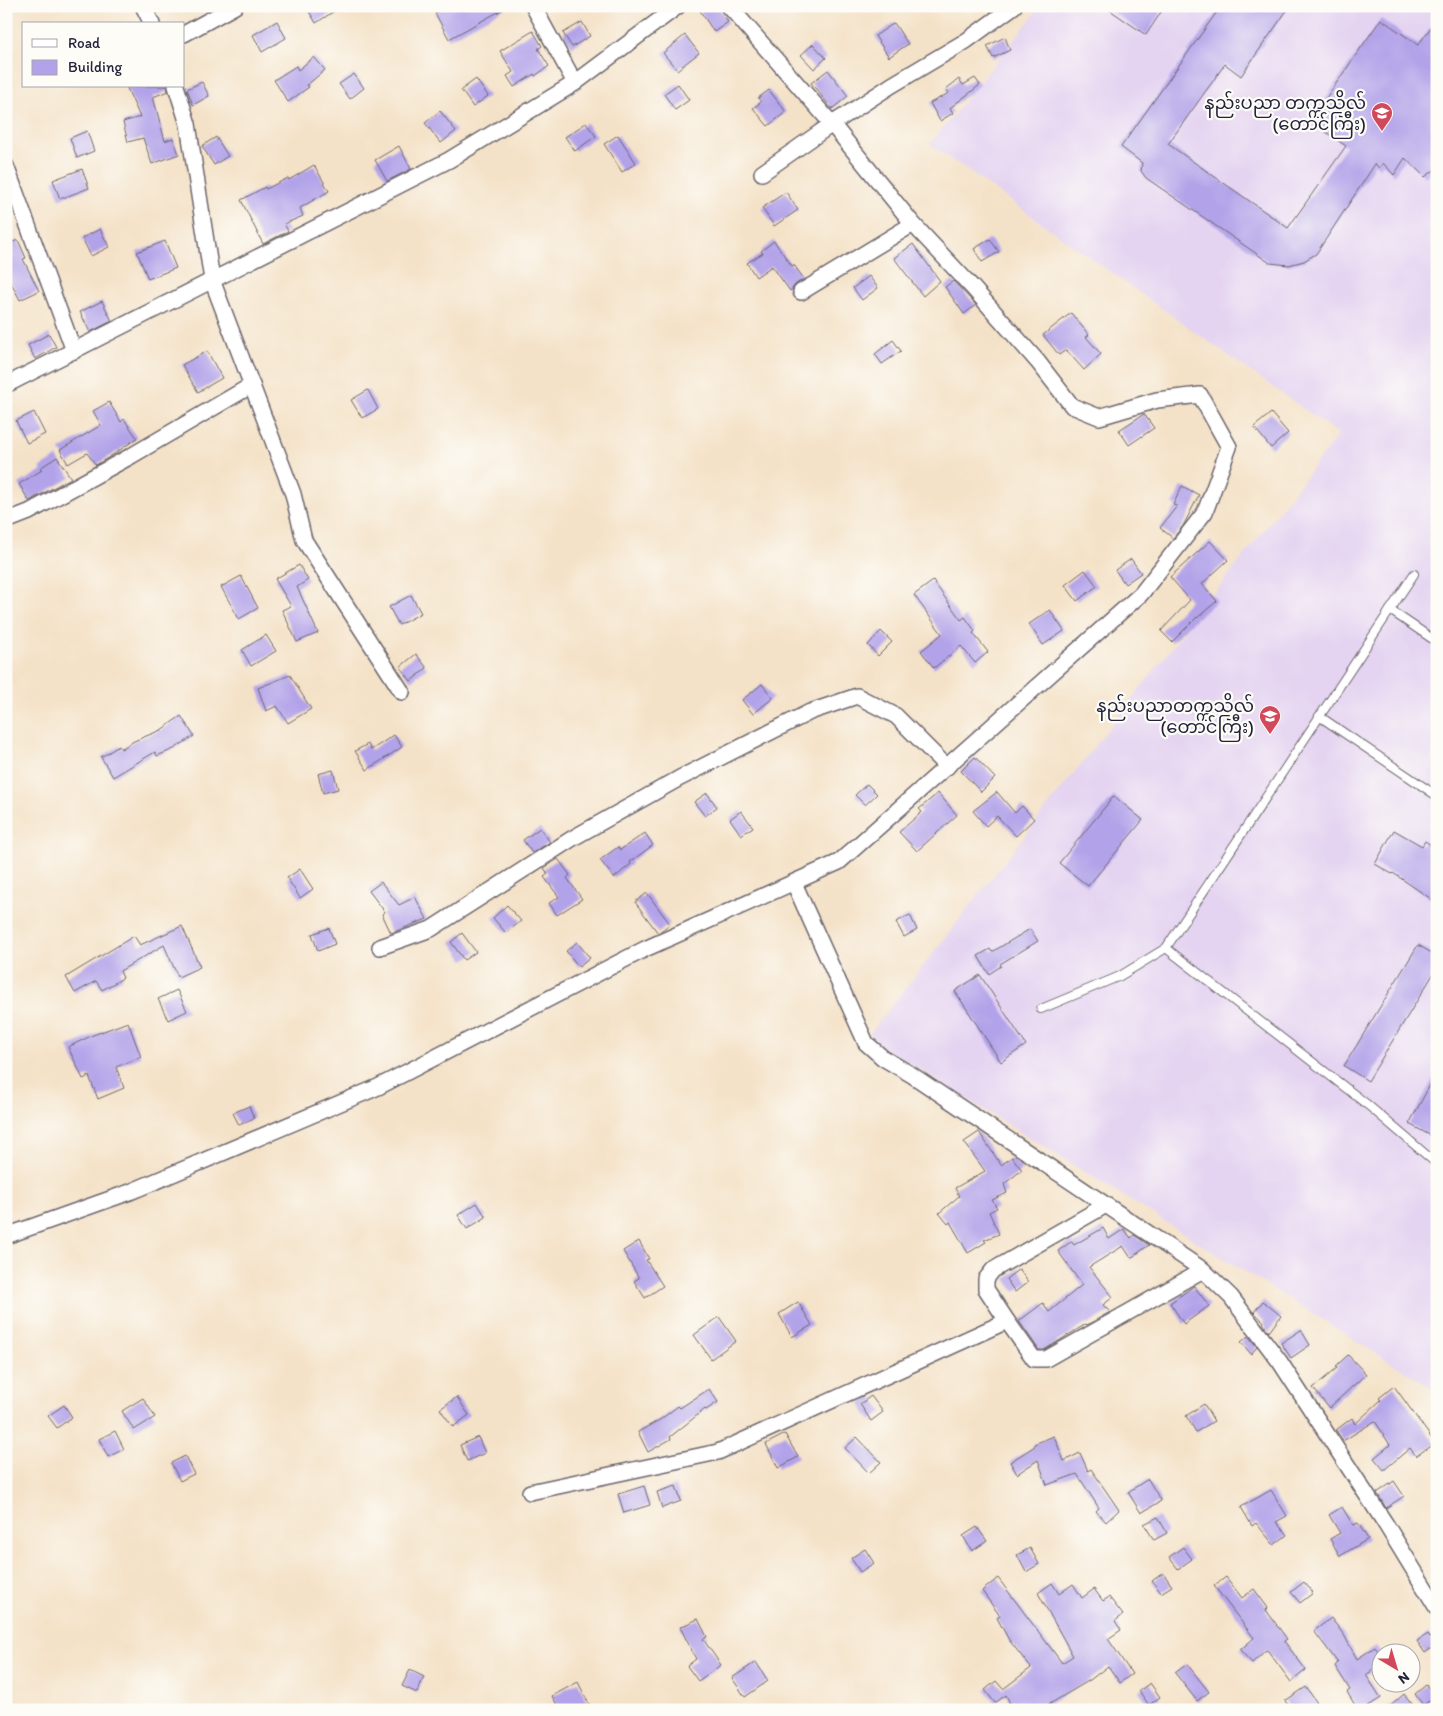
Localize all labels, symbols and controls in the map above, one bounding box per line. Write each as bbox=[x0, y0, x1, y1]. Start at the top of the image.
legend bbox=[22, 22, 185, 88]
text: Road bbox=[68, 34, 101, 52]
text: Building bbox=[68, 58, 122, 76]
place label: နည်းပညာ တက္ကသိုလ် (တောင်ကြီး) bbox=[1204, 89, 1366, 139]
school or university icon: နည်းပညာ တက္ကသိုလ် (တောင်ကြီး) bbox=[1370, 101, 1394, 132]
place label: နည်းပညာတက္ကသိုလ် (တောင်ကြီး) bbox=[1096, 692, 1254, 742]
school or university icon: နည်းပညာတက္ကသိုလ် (တောင်ကြီး) bbox=[1258, 704, 1282, 735]
north arrow bbox=[1370, 1644, 1420, 1694]
text: N bbox=[1395, 1668, 1413, 1687]

